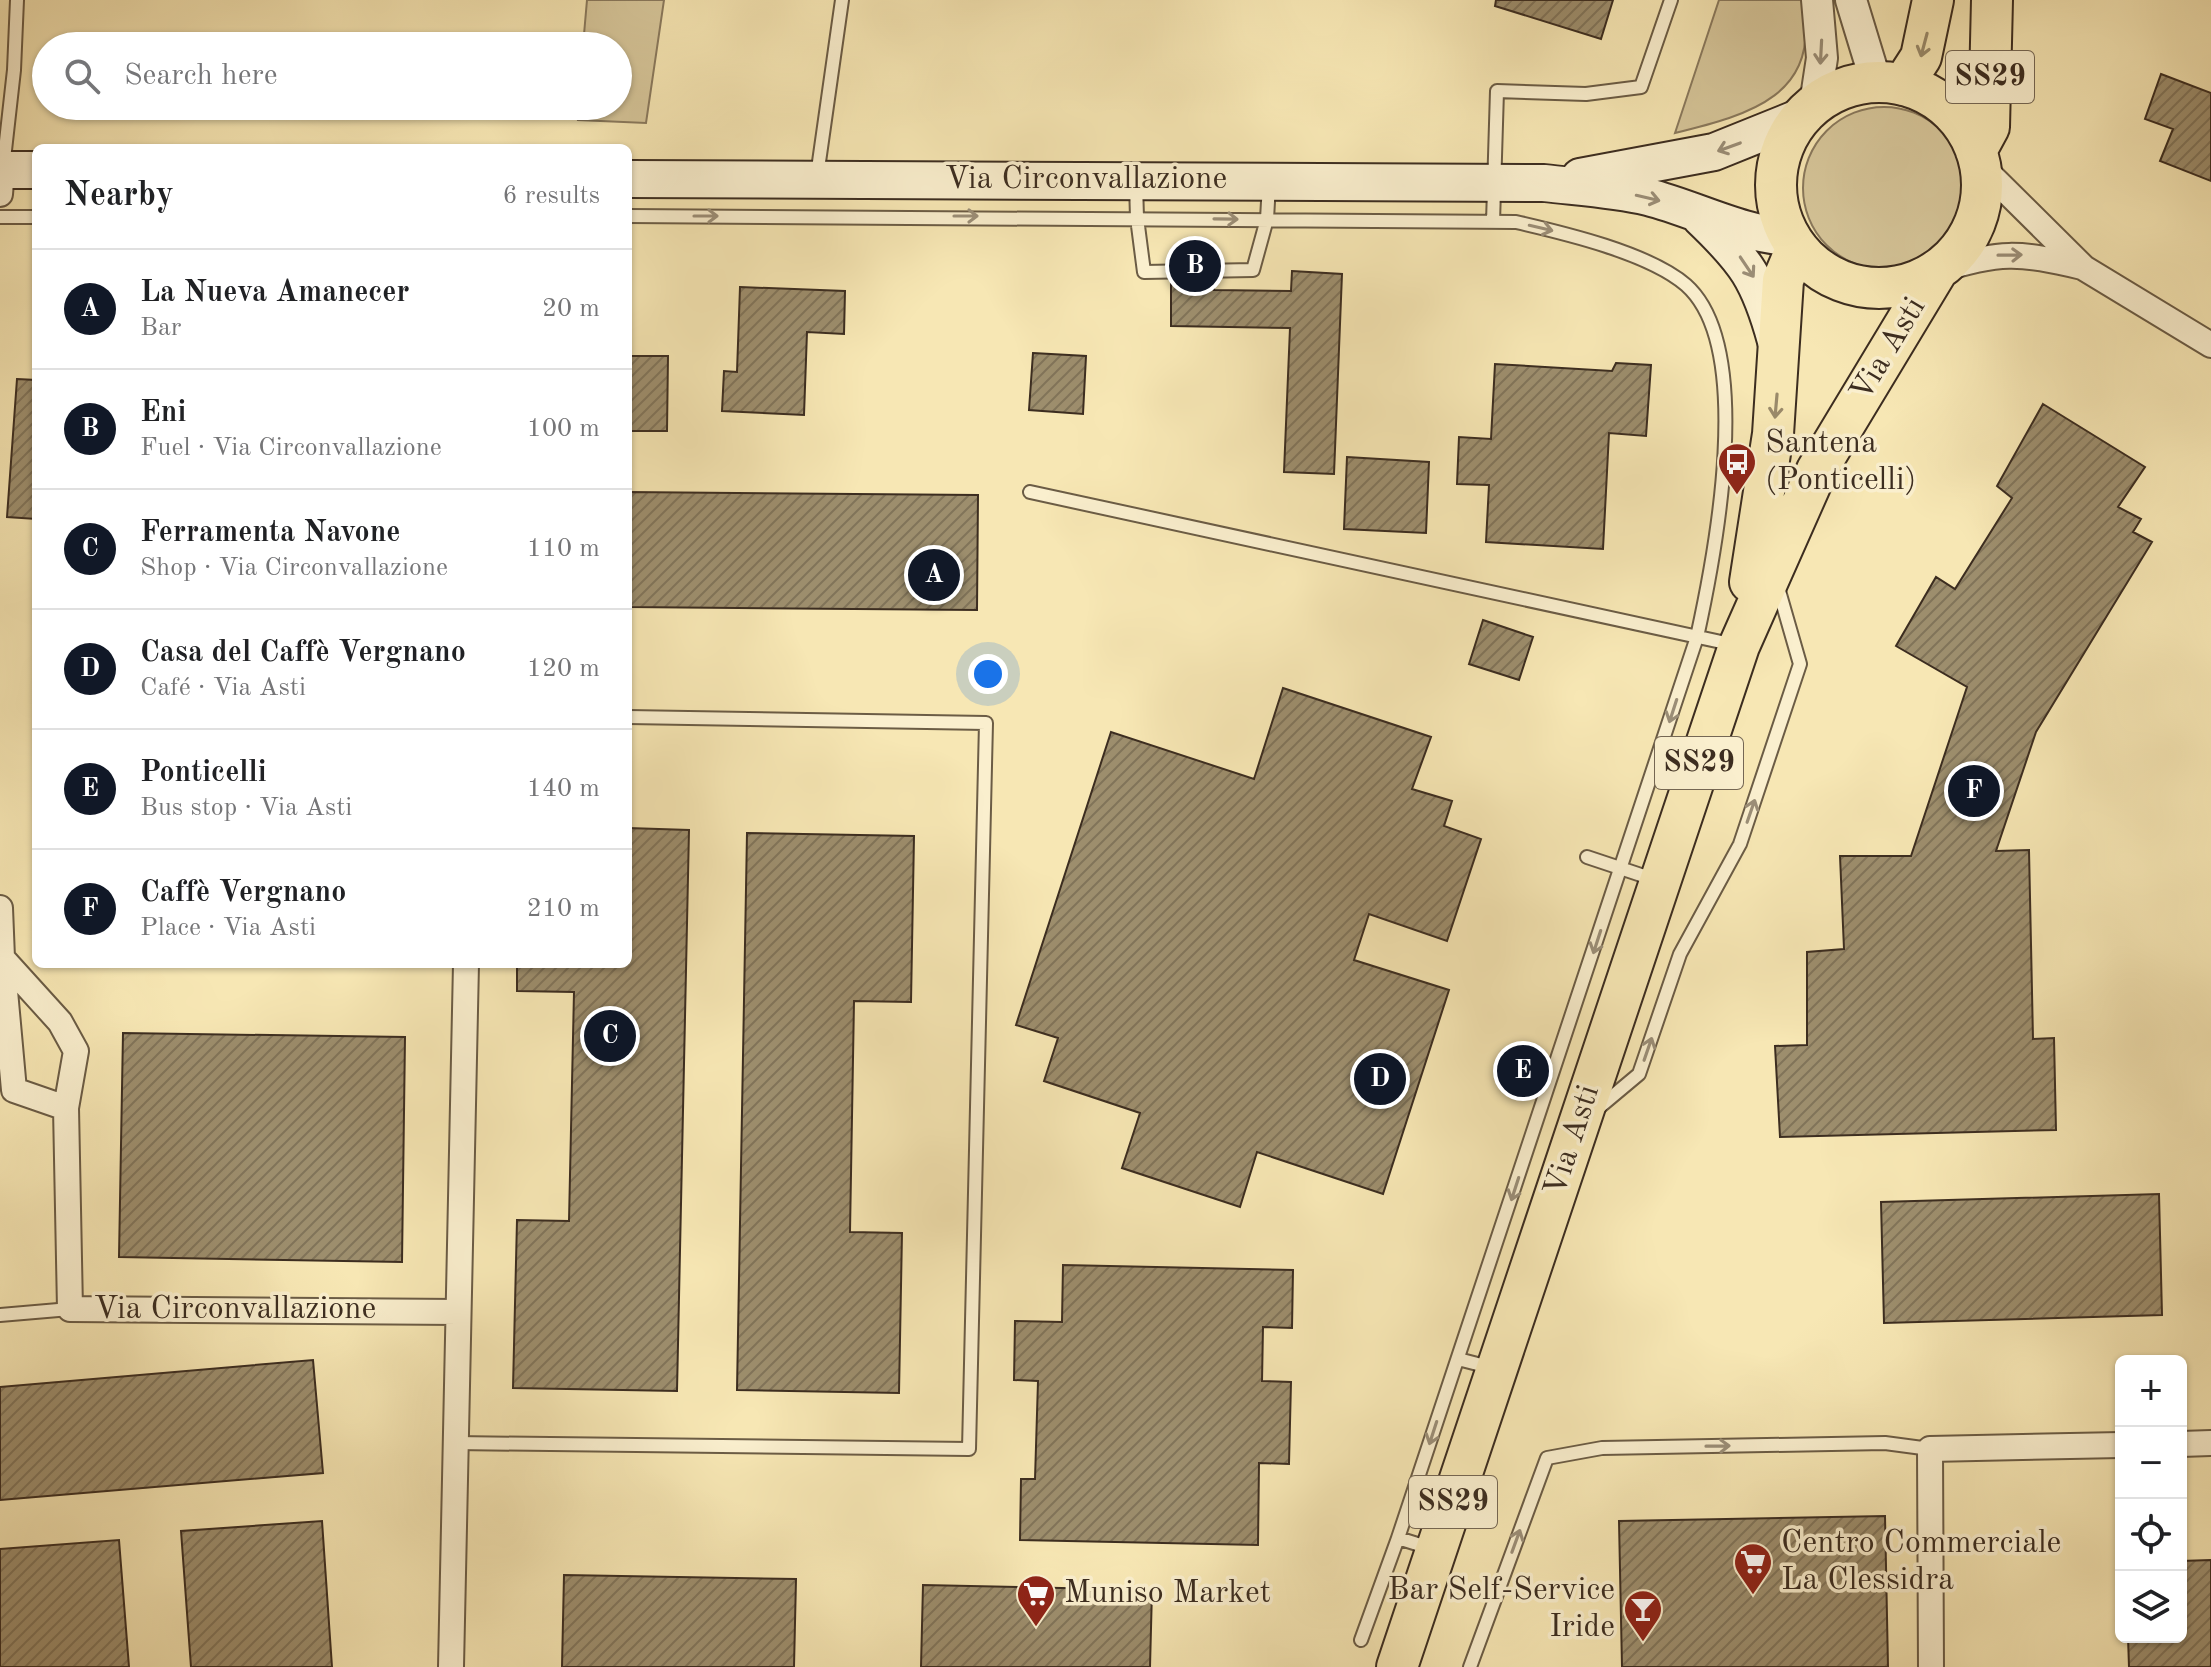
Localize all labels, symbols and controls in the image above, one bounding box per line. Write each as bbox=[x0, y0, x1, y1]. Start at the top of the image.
one-way arrow bbox=[1916, 31, 1931, 57]
search box bbox=[32, 32, 632, 120]
one-way arrow bbox=[1814, 38, 1829, 65]
road number: SS29 bbox=[1946, 51, 2034, 103]
icon: search bbox=[60, 54, 104, 98]
text: Search here bbox=[124, 61, 278, 91]
one-way arrow bbox=[1717, 140, 1742, 155]
street label: Via Circonvallazione bbox=[945, 164, 1227, 196]
text: Nearby bbox=[64, 179, 174, 213]
text: 6 results bbox=[502, 183, 600, 209]
one-way arrow bbox=[1635, 191, 1661, 206]
one-way arrow bbox=[692, 208, 719, 224]
one-way arrow bbox=[952, 208, 979, 224]
one-way arrow bbox=[1212, 211, 1239, 227]
one-way arrow bbox=[1528, 221, 1554, 236]
pin: B bbox=[1169, 236, 1221, 296]
one-way arrow bbox=[1996, 247, 2023, 263]
one-way arrow bbox=[1739, 255, 1755, 277]
text: La Nueva Amanecer bbox=[140, 278, 410, 308]
street label: Via Asti bbox=[1846, 293, 1932, 407]
text: A bbox=[80, 296, 100, 322]
text: 20 m bbox=[542, 296, 600, 322]
text: Bar bbox=[140, 315, 181, 341]
one-way arrow bbox=[1768, 392, 1783, 419]
text: Eni bbox=[140, 398, 186, 428]
text: B bbox=[81, 416, 99, 442]
text: 100 m bbox=[527, 416, 600, 442]
place label: Santena (Ponticelli) bbox=[1765, 428, 1916, 497]
text: Fuel · Via Circonvallazione bbox=[140, 435, 442, 461]
bus stop icon: Santena (Ponticelli) bbox=[1716, 441, 1758, 496]
text: Ferramenta Navone bbox=[140, 518, 401, 548]
text: C bbox=[81, 536, 99, 562]
text: 110 m bbox=[527, 536, 600, 562]
pin: A bbox=[908, 545, 960, 605]
text: Shop · Via Circonvallazione bbox=[140, 555, 448, 581]
text: Casa del Caffè Vergnano bbox=[140, 638, 466, 668]
your location bbox=[968, 654, 1008, 694]
text: D bbox=[80, 656, 100, 682]
text: 120 m bbox=[527, 656, 600, 682]
text: Café · Via Asti bbox=[140, 675, 306, 701]
one-way arrow bbox=[1664, 699, 1679, 724]
road number: SS29 bbox=[1655, 737, 1743, 789]
text: Ponticelli bbox=[140, 758, 267, 788]
pin: F bbox=[1948, 761, 2000, 821]
text: E bbox=[81, 776, 99, 802]
text: 140 m bbox=[527, 776, 600, 802]
text: Bus stop · Via Asti bbox=[140, 795, 352, 821]
one-way arrow bbox=[1744, 799, 1759, 824]
text: Caffè Vergnano bbox=[140, 878, 346, 908]
text: F bbox=[81, 896, 99, 922]
text: 210 m bbox=[527, 896, 600, 922]
text: Place · Via Asti bbox=[140, 915, 316, 941]
one-way arrow bbox=[1589, 929, 1604, 955]
pin: C bbox=[584, 1006, 636, 1066]
one-way arrow bbox=[1642, 1037, 1656, 1062]
pin: E bbox=[1497, 1041, 1549, 1101]
pin: D bbox=[1354, 1049, 1406, 1109]
street label: Via Asti bbox=[1540, 1081, 1606, 1201]
one-way arrow bbox=[1506, 1176, 1521, 1201]
street label: Via Circonvallazione bbox=[94, 1294, 376, 1326]
map controls bbox=[2115, 1355, 2187, 1643]
button: + bbox=[2115, 1355, 2187, 1427]
one-way arrow bbox=[1425, 1420, 1439, 1445]
button: − bbox=[2115, 1427, 2187, 1499]
one-way arrow bbox=[1704, 1438, 1731, 1454]
road number: SS29 bbox=[1409, 1476, 1497, 1528]
button: locate bbox=[2115, 1499, 2187, 1571]
place label: Centro Commerciale La Clessidra bbox=[1781, 1528, 2061, 1597]
one-way arrow bbox=[1510, 1529, 1525, 1554]
supermarket icon: Centro Commerciale La Clessidra bbox=[1732, 1541, 1774, 1596]
button: layers bbox=[2115, 1571, 2187, 1643]
supermarket icon: Muniso Market bbox=[1015, 1573, 1057, 1628]
place label: Bar Self-Service Iride bbox=[1387, 1575, 1615, 1644]
place label: Muniso Market bbox=[1064, 1578, 1271, 1610]
bar icon: Bar Self-Service Iride bbox=[1622, 1588, 1664, 1643]

